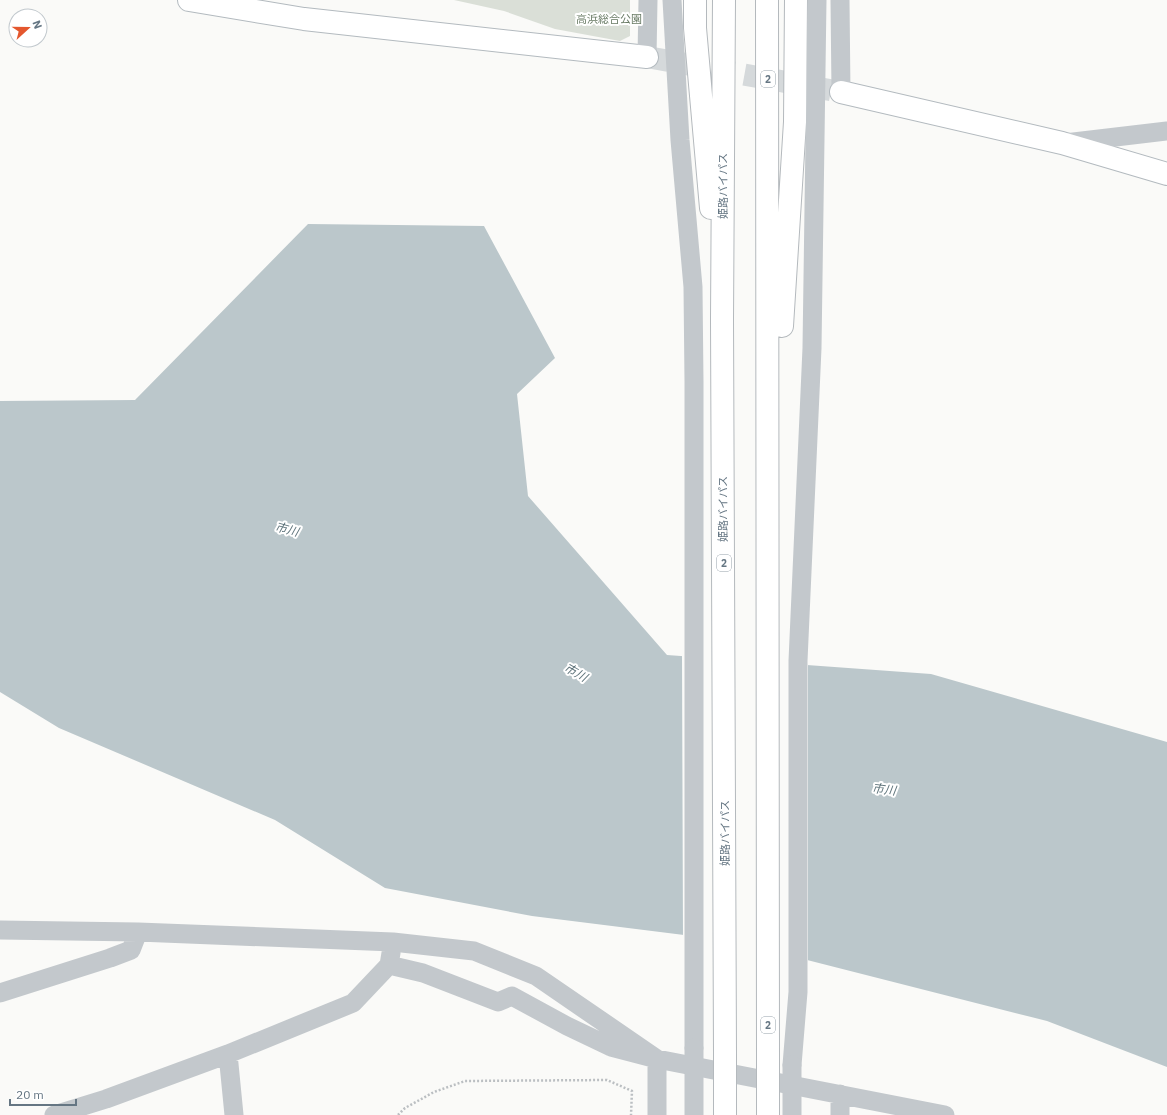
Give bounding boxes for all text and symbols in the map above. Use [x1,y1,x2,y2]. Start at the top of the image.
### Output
north arrow [8,8,48,48]
park label: 高浜総合公園 [576,12,642,26]
text: N [29,18,45,31]
road number: 2 [761,71,775,87]
street label: 姫路バイパス [716,153,730,219]
street label: 姫路バイパス [716,476,730,542]
water label: 市川 [273,519,302,540]
road number: 2 [717,555,731,571]
water label: 市川 [562,660,592,685]
water label: 市川 [871,780,899,798]
street label: 姫路バイパス [718,800,732,866]
road number: 2 [761,1017,775,1033]
scale bar [10,1081,76,1107]
text: 20 m [16,1087,44,1102]

